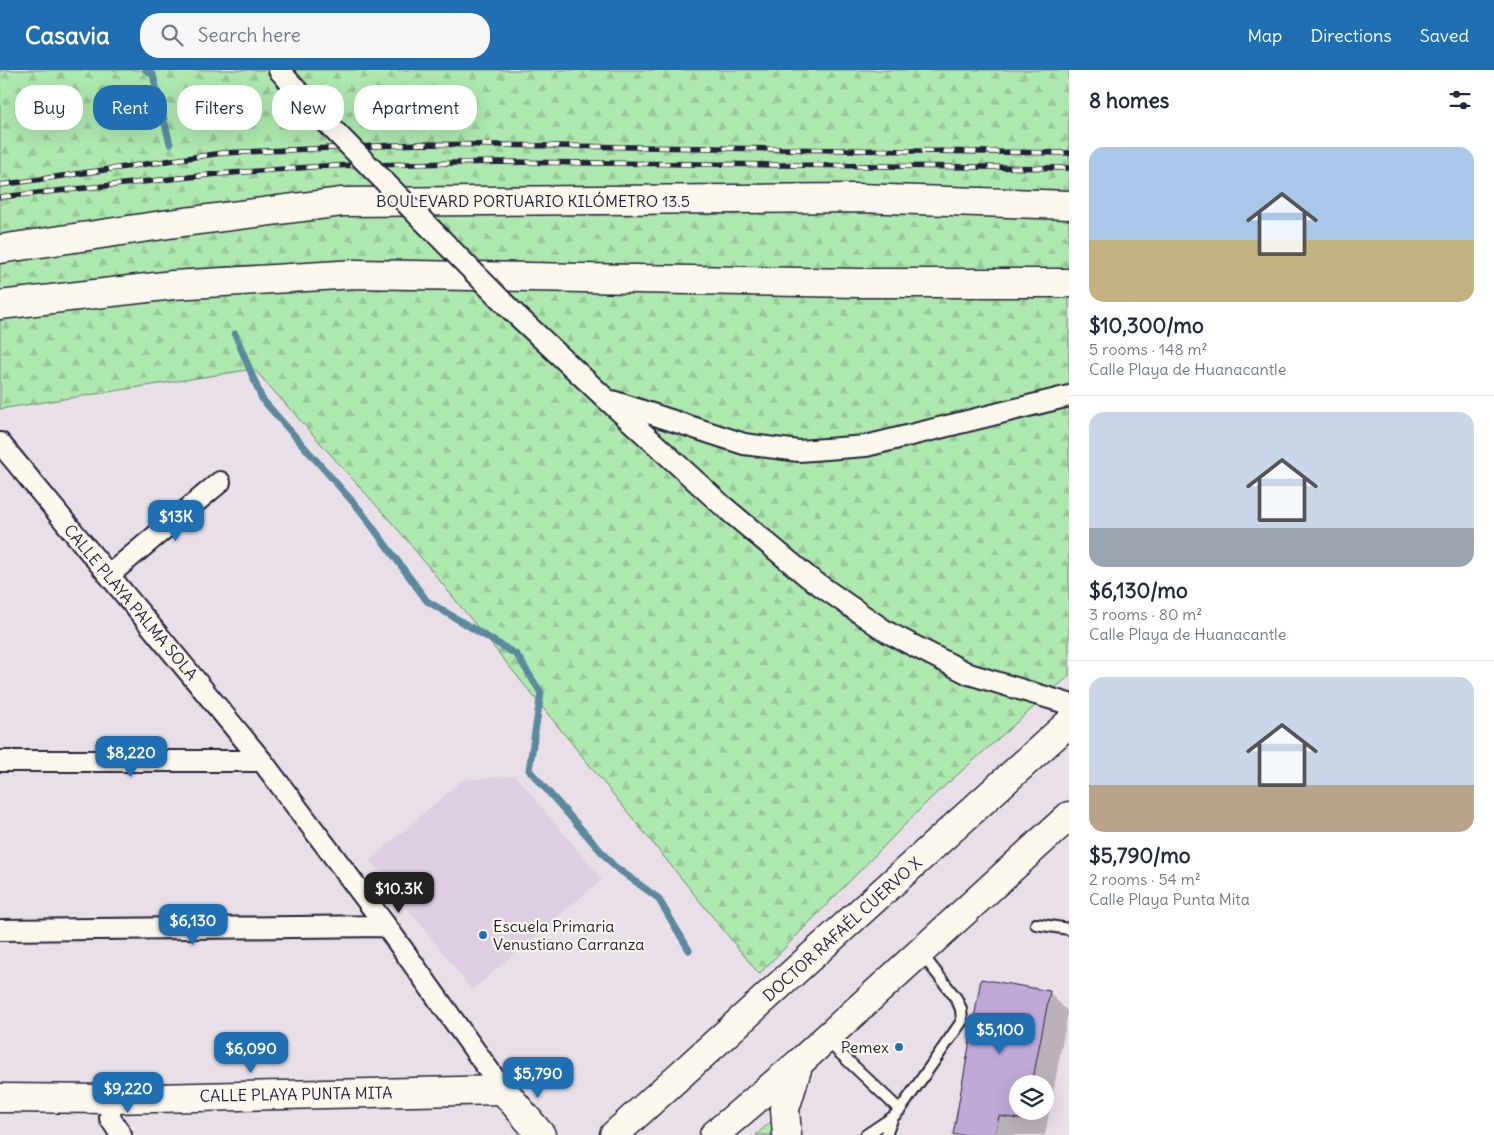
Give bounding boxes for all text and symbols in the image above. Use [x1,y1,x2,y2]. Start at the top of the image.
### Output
search box [140,13,490,58]
text: Casavia [25,20,110,50]
icon: search [158,21,186,49]
text: Search here [198,23,301,47]
text: Map [1247,24,1282,47]
text: Directions [1310,24,1392,47]
text: Saved [1420,24,1469,47]
chip: Buy [15,85,83,130]
chip: Rent [93,85,167,130]
chip: Filters [177,85,262,130]
chip: New [272,85,344,130]
chip: Apartment [354,85,477,130]
icon: filters [1446,86,1474,114]
text: 8 homes [1089,87,1169,114]
icon: home [1237,179,1327,269]
street label: BOULEVARD PORTUARIO KILÓMETRO 13.5 [376,191,690,211]
text: $10,300/mo [1089,312,1204,339]
text: 5 rooms · 148 m² [1089,339,1208,359]
text: Calle Playa de Huanacantle [1089,359,1286,379]
icon: home [1237,445,1327,535]
pin: $13K [146,500,206,542]
text: $13K [159,506,193,526]
street label: CALLE PLAYA PALMA SOLA [60,520,202,684]
text: $6,130/mo [1089,577,1188,604]
text: 3 rooms · 80 m² [1089,604,1202,624]
text: Calle Playa de Huanacantle [1089,624,1286,644]
icon: home [1237,710,1327,800]
pin: $8,220 [90,736,172,778]
text: $8,220 [106,742,156,762]
text: $5,790/mo [1089,842,1191,869]
street label: DOCTOR RAFAÉL CUERVO X [759,852,925,1006]
text: 2 rooms · 54 m² [1089,869,1201,889]
pin: $10.3K [358,872,440,914]
text: $10.3K [375,878,423,898]
text: Calle Playa Punta Mita [1089,889,1250,909]
pin: $6,130 [152,904,234,946]
text: $6,130 [170,910,216,930]
place label: Escuela Primaria Venustiano Carranza [493,916,644,954]
marker: Escuela Primaria Venustiano Carranza [477,929,489,941]
pin: $5,100 [959,1012,1041,1055]
text: $5,100 [976,1019,1024,1039]
pin: $6,090 [210,1032,292,1074]
place label: Pemex [841,1037,889,1057]
text: $6,090 [225,1038,277,1058]
marker: Pemex [893,1041,905,1053]
pin: $5,790 [497,1056,579,1099]
text: $5,790 [514,1063,563,1083]
pin: $9,220 [87,1072,169,1114]
map controls [1009,1075,1054,1120]
button: layers [1009,1075,1054,1120]
text: $9,220 [103,1078,153,1098]
street label: CALLE PLAYA PUNTA MITA [199,1082,393,1106]

